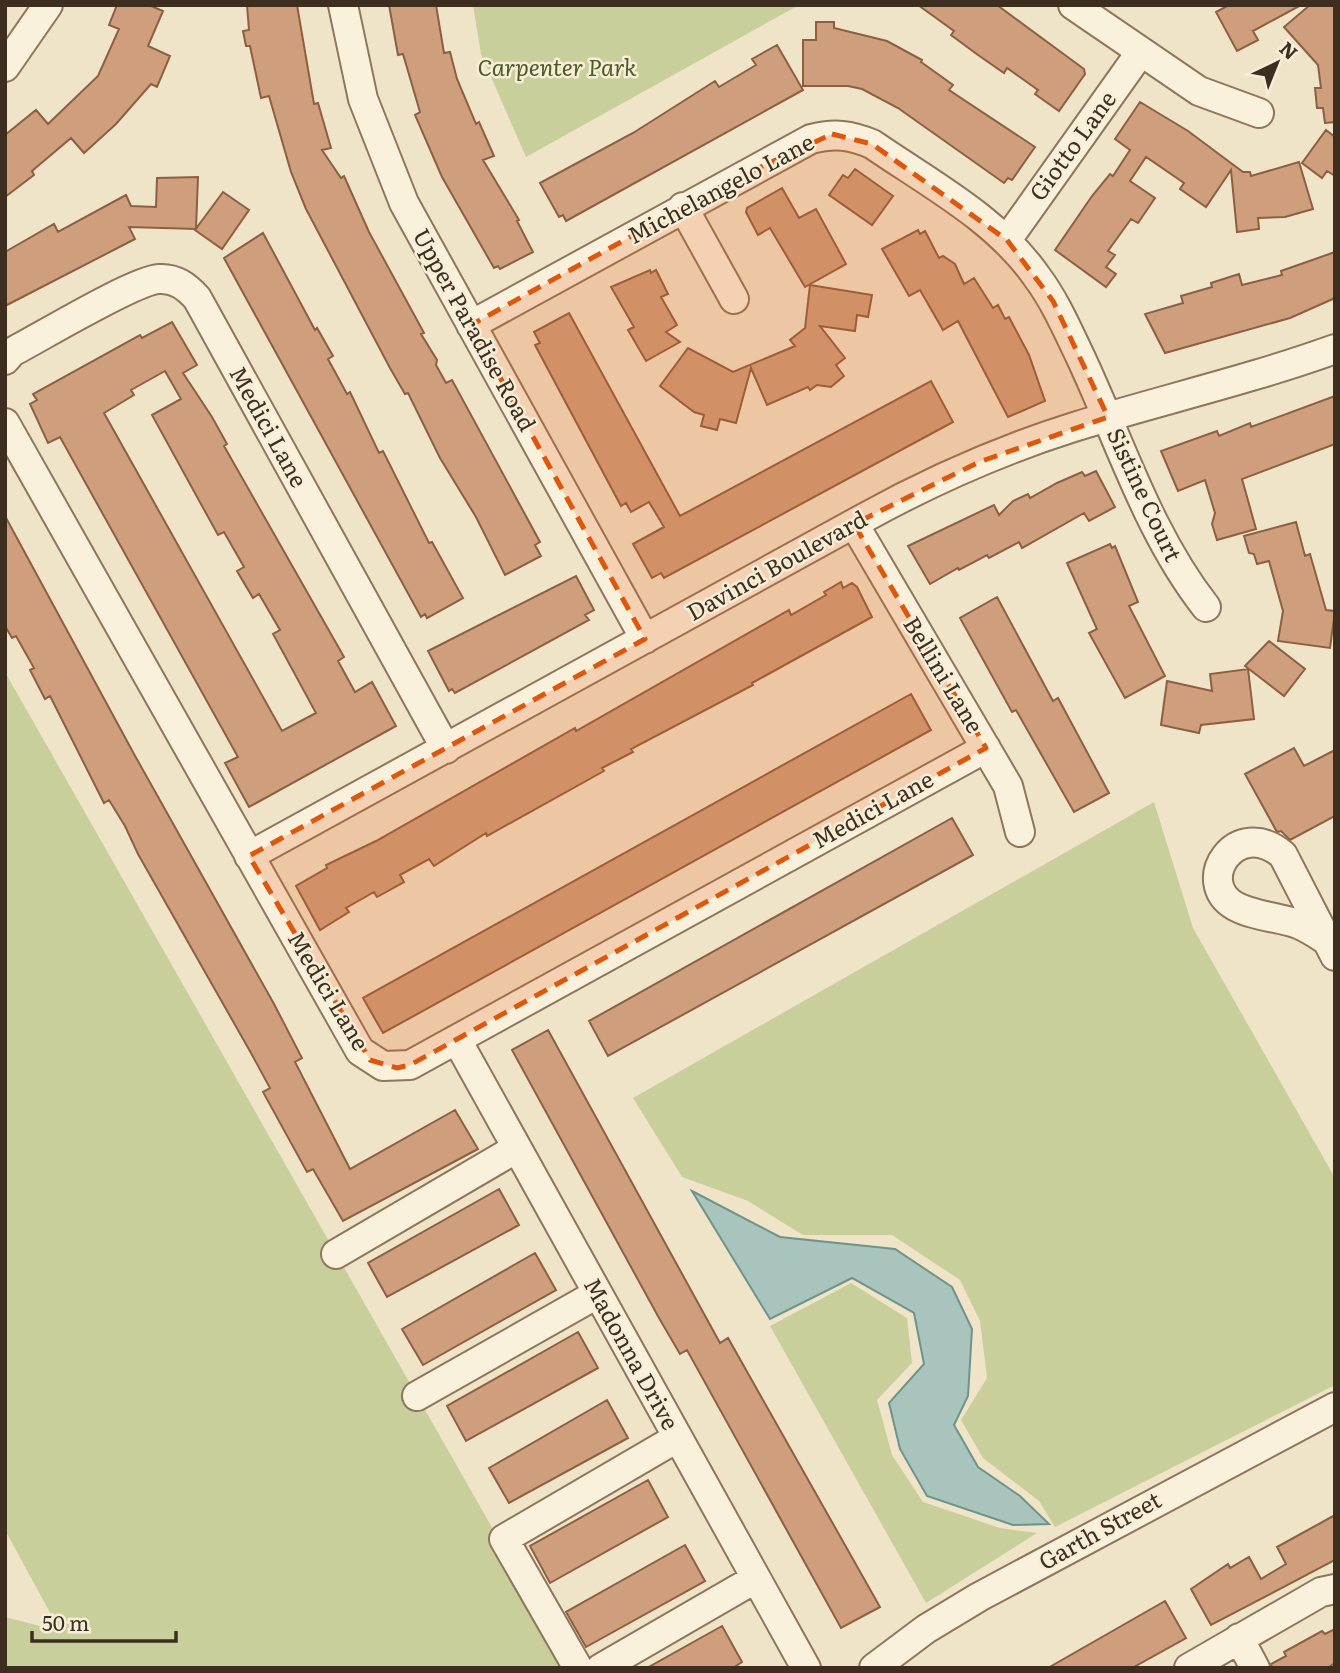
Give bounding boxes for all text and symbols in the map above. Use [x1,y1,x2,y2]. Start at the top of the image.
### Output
north arrow [1242,28,1312,98]
text: N [1274,34,1305,66]
park label: Carpenter Park [477,49,637,83]
street label: Giotto Lane [1020,83,1123,207]
street label: Michelangelo Lane [621,124,819,251]
street label: Upper Paradise Road [406,221,546,437]
street label: Medici Lane [222,359,317,493]
street label: Sistine Court [1100,422,1192,567]
street label: Davinci Boulevard [680,501,872,628]
street label: Bellini Lane [896,609,993,739]
street label: Medici Lane [805,761,939,856]
street label: Medici Lane [281,924,379,1056]
street label: Madonna Drive [577,1271,689,1435]
street label: Garth Street [1032,1481,1167,1577]
scale bar [32,1600,175,1644]
text: 50 m [42,1606,89,1637]

